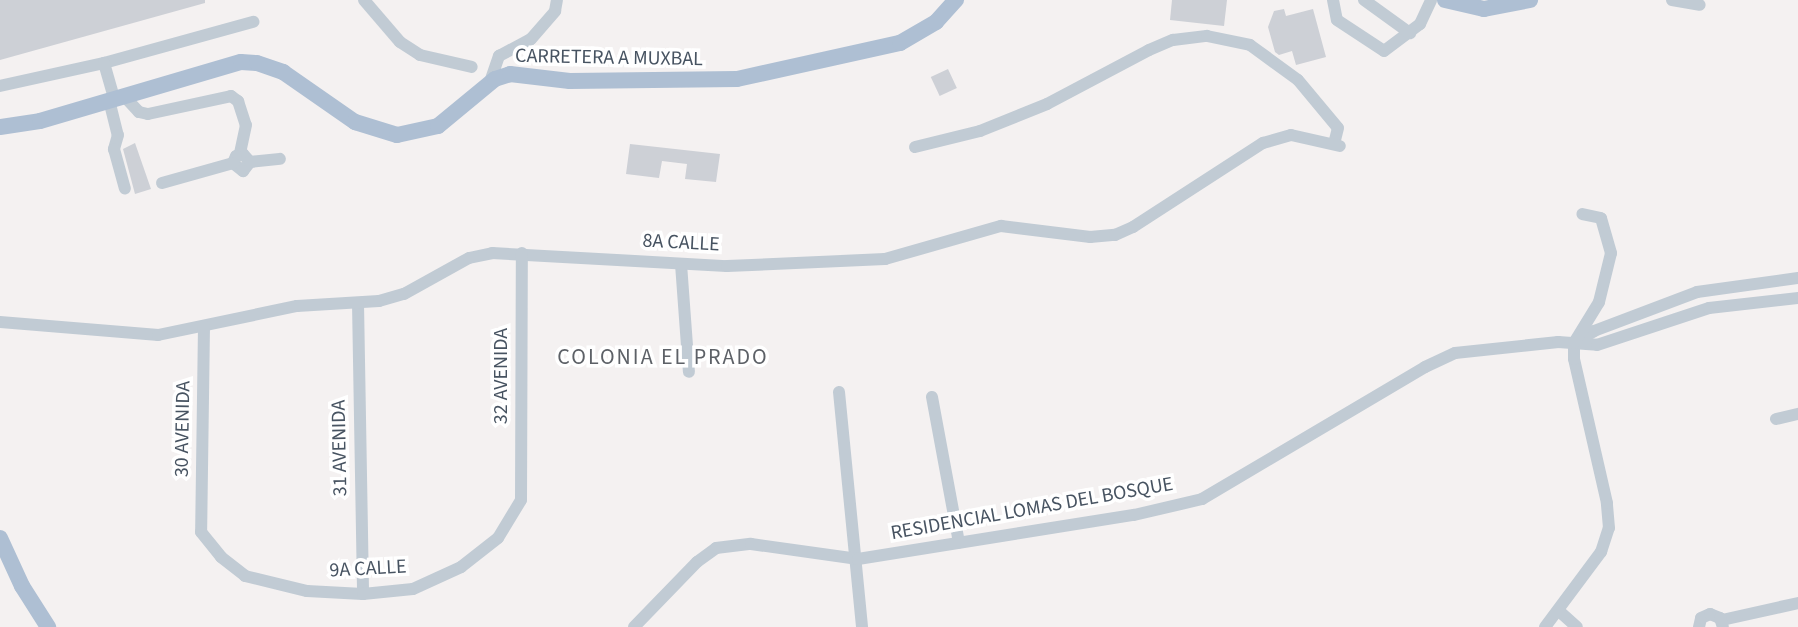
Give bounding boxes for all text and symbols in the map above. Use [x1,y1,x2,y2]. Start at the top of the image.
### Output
street label: CARRETERA A MUXBAL [515,44,703,72]
street label: 8A CALLE [642,229,720,257]
street label: 32 AVENIDA [489,328,513,424]
district label: COLONIA EL PRADO [557,345,769,371]
street label: 30 AVENIDA [170,381,196,477]
street label: 31 AVENIDA [327,400,353,496]
street label: RESIDENCIAL LOMAS DEL BOSQUE [889,472,1175,546]
street label: 9A CALLE [329,555,407,583]

